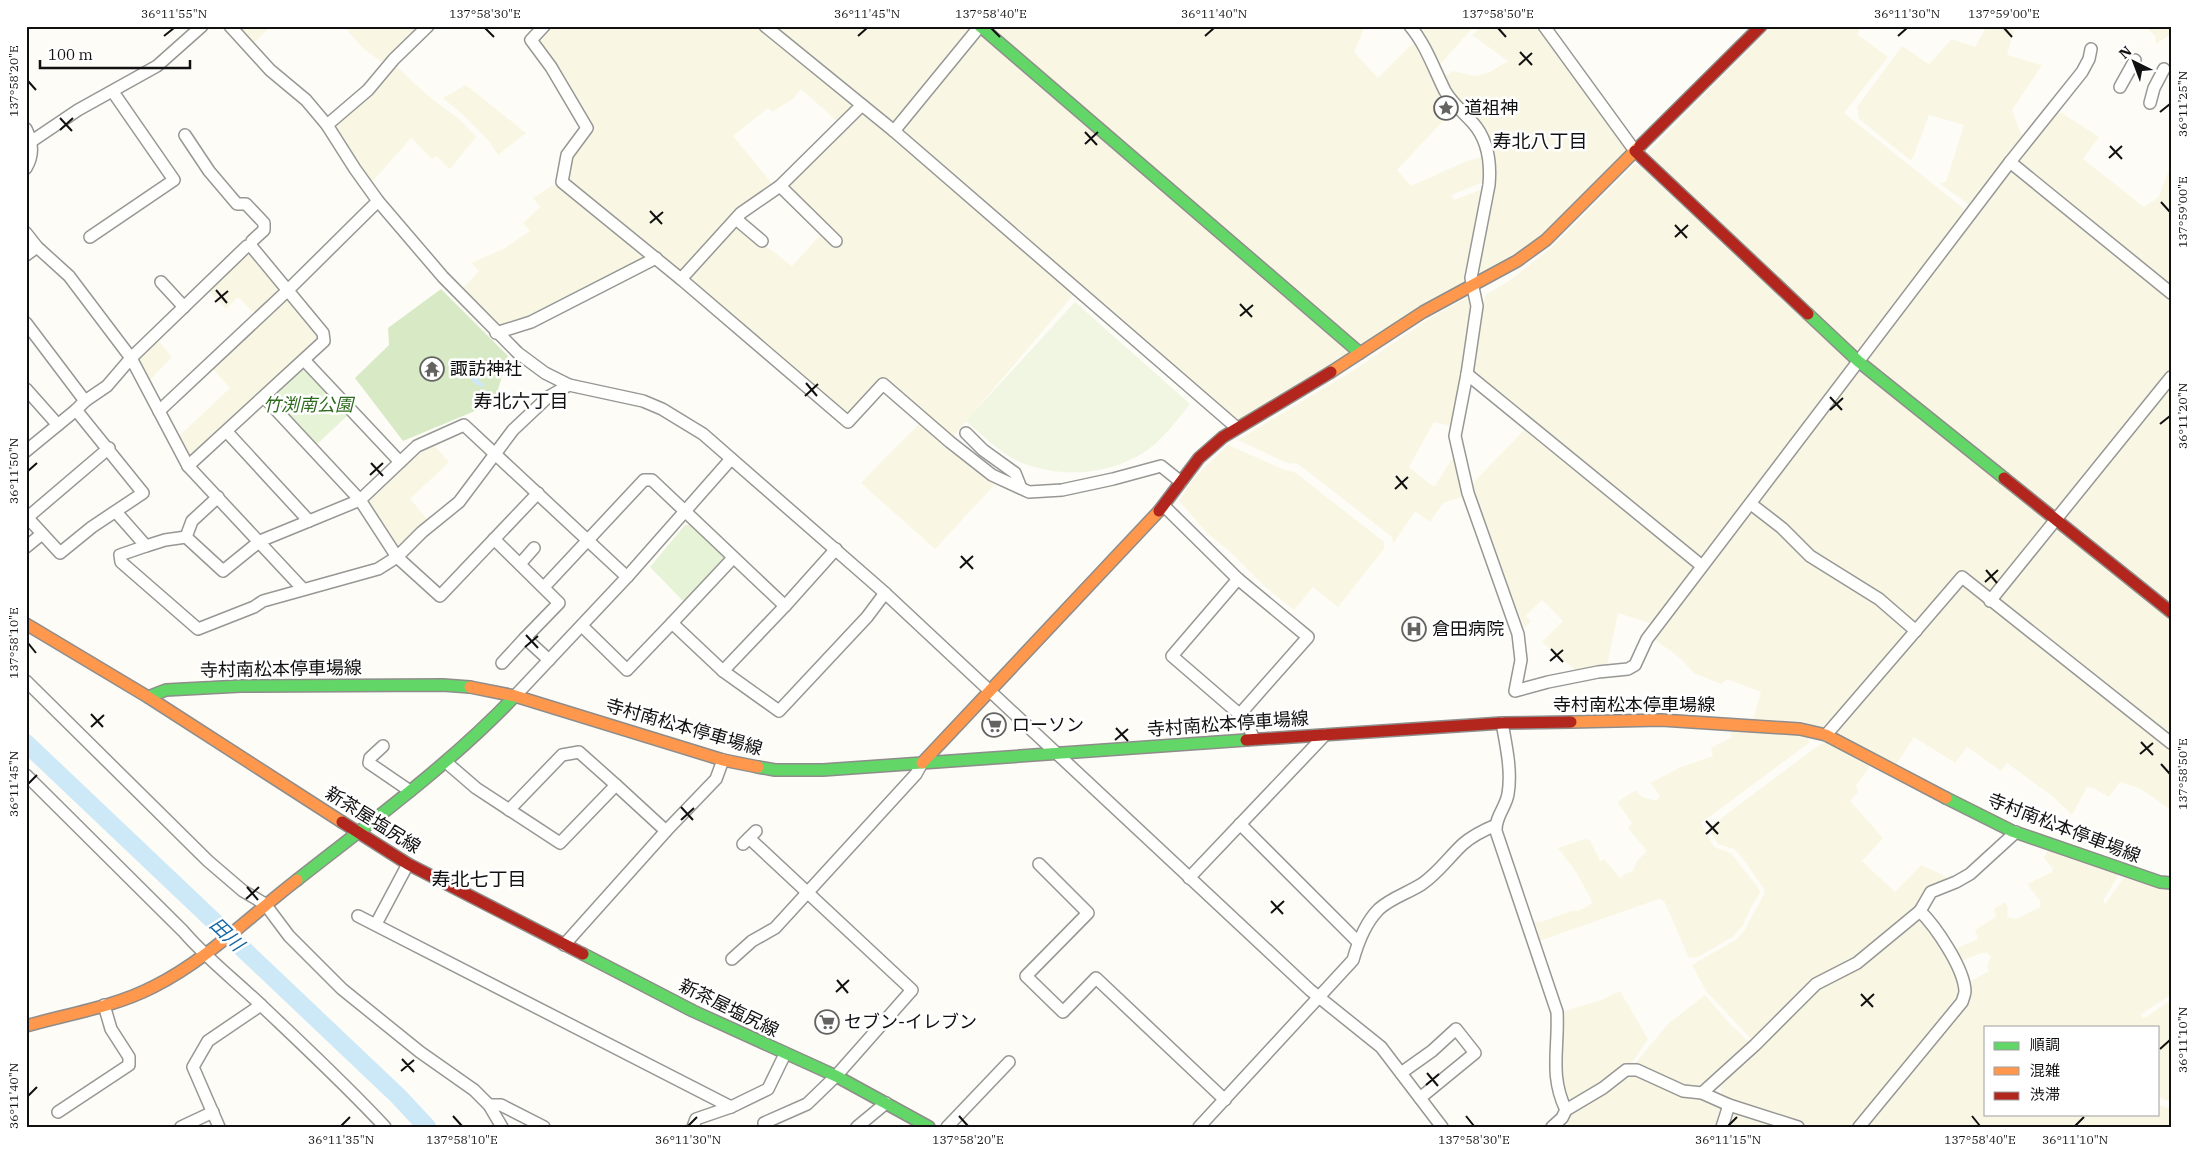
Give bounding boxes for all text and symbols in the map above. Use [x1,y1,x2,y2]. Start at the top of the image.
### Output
text: 36°11'55"N [141,6,207,21]
text: 137°58'30"E [449,6,521,21]
text: 36°11'45"N [834,6,900,21]
text: 137°58'40"E [955,6,1027,21]
text: 36°11'40"N [1181,6,1247,21]
text: 137°58'50"E [1462,6,1534,21]
text: 36°11'30"N [1874,6,1940,21]
text: 137°59'00"E [1968,6,2040,21]
scale bar [40,38,190,70]
north arrow [2110,38,2160,88]
text: N [2115,42,2135,63]
text: 137°58'20"E [6,45,21,117]
text: 100 m [48,45,93,64]
text: 36°11'25"N [2175,71,2190,137]
place icon: 道祖神 [1433,95,1459,121]
place label: 道祖神 [1464,96,1518,119]
district label: 寿北八丁目 [1492,129,1588,153]
text: 137°59'00"E [2175,176,2190,248]
temple icon: 諏訪神社 [419,356,445,382]
place label: 諏訪神社 [450,357,522,380]
text: 36°11'20"N [2175,383,2190,449]
district label: 寿北六丁目 [473,389,569,413]
park label: 竹渕南公園 [263,393,356,416]
text: 36°11'50"N [6,438,21,504]
text: 137°58'10"E [6,607,21,679]
hospital icon: 倉田病院 [1401,616,1427,642]
place label: 倉田病院 [1432,617,1504,640]
street label: 寺村南松本停車場線 [200,656,362,681]
street label: 寺村南松本停車場線 [603,693,765,760]
street label: 寺村南松本停車場線 [1553,693,1715,716]
street label: 寺村南松本停車場線 [1146,706,1310,741]
supermarket icon: ローソン [981,712,1007,738]
place label: ローソン [1012,713,1084,736]
text: 137°58'50"E [2175,738,2190,810]
text: 36°11'45"N [6,751,21,817]
street label: 新茶屋塩尻線 [321,781,425,858]
street label: 寺村南松本停車場線 [1984,788,2144,867]
district label: 寿北七丁目 [431,867,527,891]
water label: 田川 [205,912,250,957]
street label: 新茶屋塩尻線 [676,974,783,1042]
text: 36°11'10"N [2175,1007,2190,1073]
supermarket icon: セブン-イレブン [814,1009,840,1035]
place label: セブン-イレブン [844,1010,977,1033]
legend [1984,1026,2160,1116]
text: 順調 [2030,1035,2060,1054]
text: 混雑 [2030,1061,2060,1080]
text: 36°11'40"N [6,1063,21,1129]
text: 渋滞 [2030,1085,2060,1104]
text: 36°11'35"N [308,1132,374,1147]
text: 137°58'10"E [426,1132,498,1147]
text: 36°11'30"N [655,1132,721,1147]
text: 137°58'20"E [932,1132,1004,1147]
text: 137°58'30"E [1438,1132,1510,1147]
text: 36°11'15"N [1695,1132,1761,1147]
text: 137°58'40"E [1944,1132,2016,1147]
text: 36°11'10"N [2042,1132,2108,1147]

